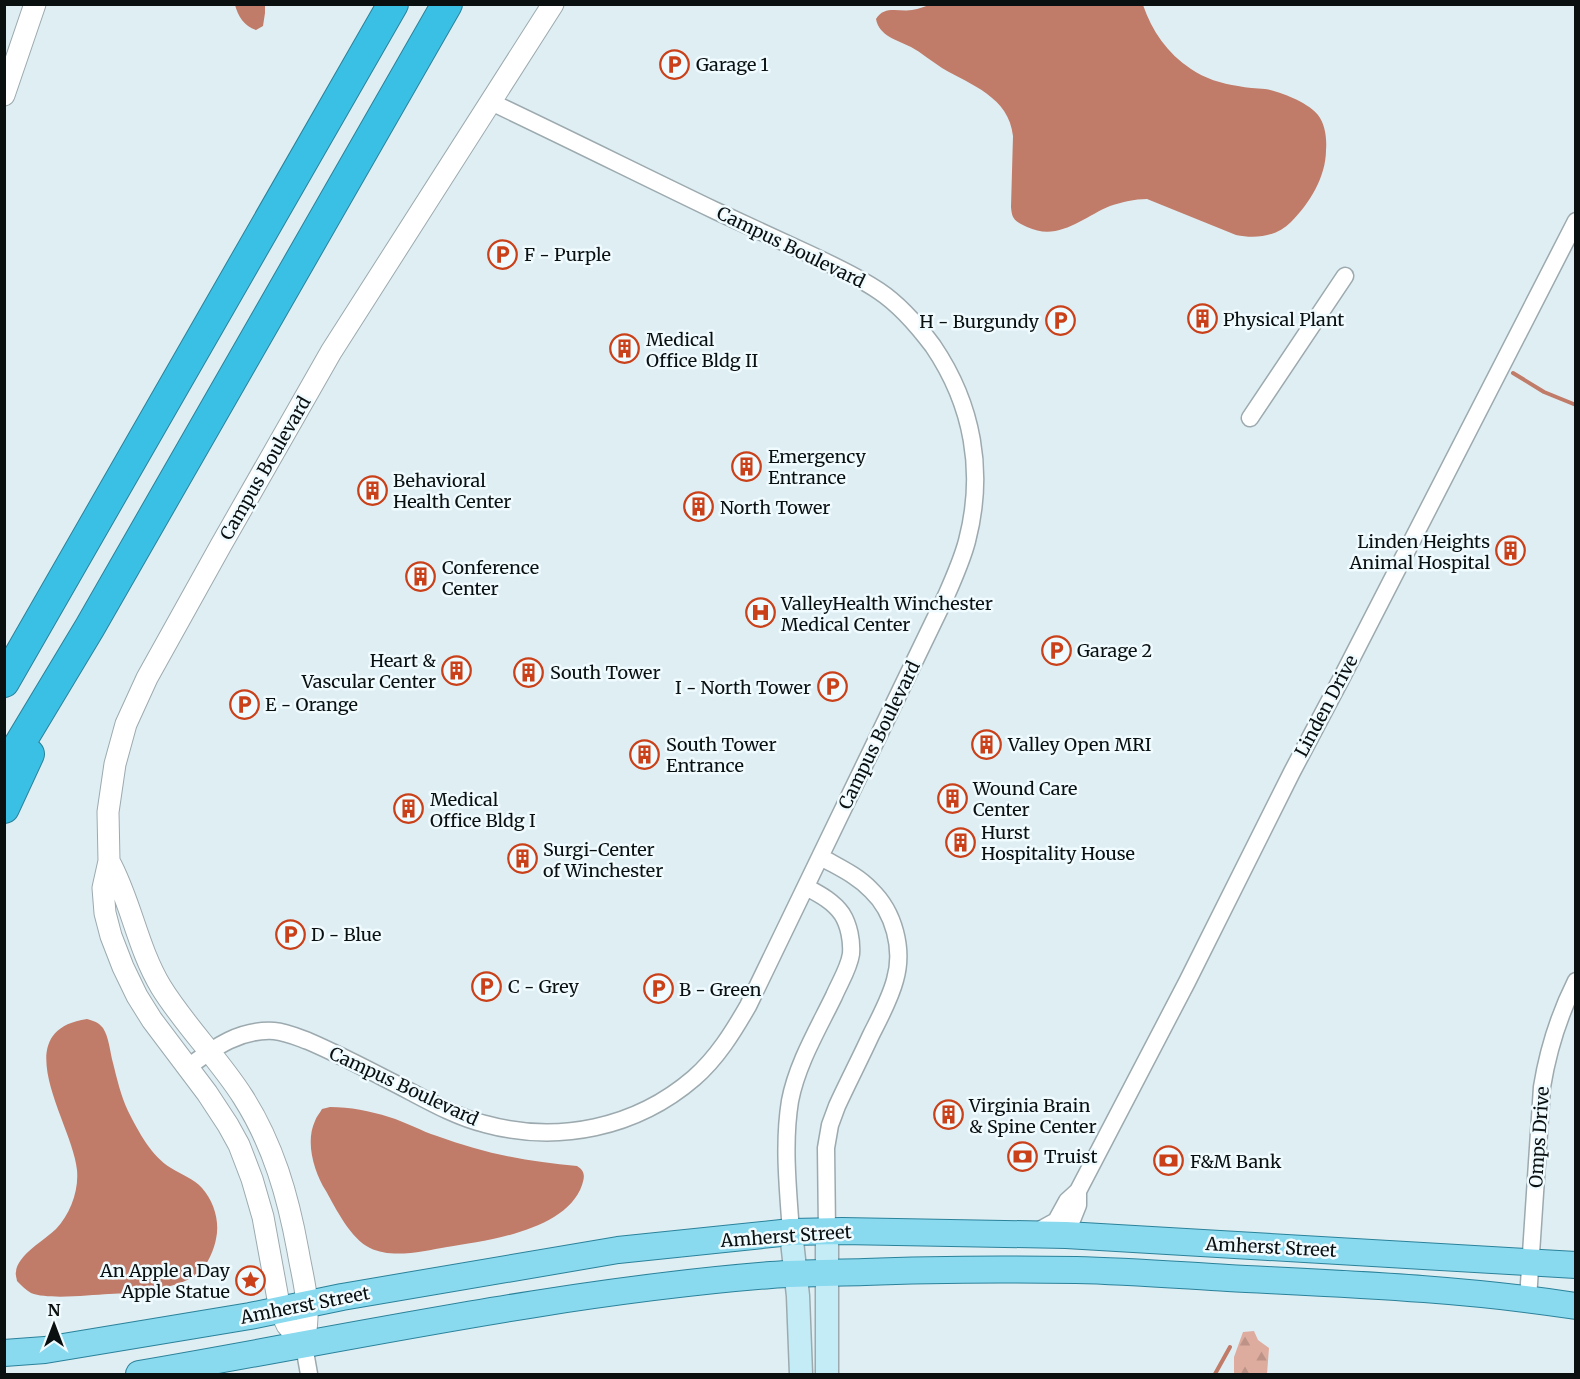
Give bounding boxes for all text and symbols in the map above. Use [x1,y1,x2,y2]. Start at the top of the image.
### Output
parking icon: Garage 1 [659,48,691,80]
place label: Garage 1 [696,53,769,76]
street label: Campus Boulevard [713,201,869,293]
parking icon: F - Purple [487,238,519,270]
place label: F - Purple [524,243,611,266]
building icon: Physical Plant [1186,303,1218,335]
parking icon: H - Burgundy [1044,305,1076,337]
place label: Physical Plant [1223,308,1344,331]
place label: H - Burgundy [919,310,1040,333]
place label: Medical Office Bldg II [646,328,758,372]
building icon: Medical Office Bldg II [609,333,641,365]
street label: Campus Boulevard [215,392,316,544]
place label: Emergency Entrance [768,445,866,489]
building icon: Emergency Entrance [731,450,763,482]
place label: Behavioral Health Center [393,469,511,513]
building icon: Behavioral Health Center [356,474,388,506]
building icon: North Tower [683,491,715,523]
place label: North Tower [720,496,830,519]
place label: Linden Heights Animal Hospital [1349,530,1490,574]
building icon: Linden Heights Animal Hospital [1495,535,1527,567]
place label: Conference Center [442,556,539,600]
building icon: Conference Center [405,561,437,593]
place label: ValleyHealth Winchester Medical Center [780,592,993,636]
hospital icon: ValleyHealth Winchester Medical Center [744,597,776,629]
parking icon: Garage 2 [1040,634,1072,666]
place label: Garage 2 [1077,639,1152,662]
place label: Heart & Vascular Center [301,649,436,693]
street label: Linden Drive [1290,651,1362,761]
building icon: Heart & Vascular Center [441,654,473,686]
building icon: South Tower [513,656,545,688]
street label: Campus Boulevard [833,657,925,813]
place label: South Tower [550,661,661,684]
parking icon: I - North Tower [816,671,848,703]
place label: I - North Tower [675,676,811,699]
parking icon: E - Orange [228,688,260,720]
place label: E - Orange [265,693,358,716]
building icon: Valley Open MRI [971,728,1003,760]
place label: South Tower Entrance [666,733,777,777]
place label: Valley Open MRI [1007,733,1152,756]
building icon: South Tower Entrance [629,738,661,770]
place label: Wound Care Center [972,777,1078,821]
building icon: Wound Care Center [936,782,968,814]
place label: Medical Office Bldg I [430,788,536,832]
building icon: Medical Office Bldg I [393,793,425,825]
place label: Hurst Hospitality House [981,821,1135,865]
building icon: Hurst Hospitality House [944,826,976,858]
place label: Surgi-Center of Winchester [543,838,663,882]
building icon: Surgi-Center of Winchester [506,843,538,875]
parking icon: D - Blue [274,918,306,950]
place label: D - Blue [311,923,381,946]
parking icon: C - Grey [471,970,503,1002]
parking icon: B - Green [642,973,674,1005]
place label: C - Grey [508,975,580,998]
place label: B - Green [679,978,762,1001]
street label: Campus Boulevard [326,1041,482,1131]
street label: Omps Drive [1524,1086,1554,1188]
place label: Virginia Brain & Spine Center [968,1094,1097,1138]
building icon: Virginia Brain & Spine Center [932,1099,964,1131]
bank icon: Truist [1007,1140,1039,1172]
place label: Truist [1044,1145,1097,1168]
bank icon: F&M Bank [1153,1145,1185,1177]
place label: F&M Bank [1190,1150,1282,1173]
street label: Amherst Street [719,1220,852,1252]
street label: Amherst Street [1204,1232,1337,1262]
place label: An Apple a Day Apple Statue [99,1259,231,1303]
place icon: An Apple a Day Apple Statue [235,1264,267,1296]
street label: Amherst Street [237,1281,372,1329]
north arrow [24,1295,84,1355]
text: N [48,1300,61,1320]

